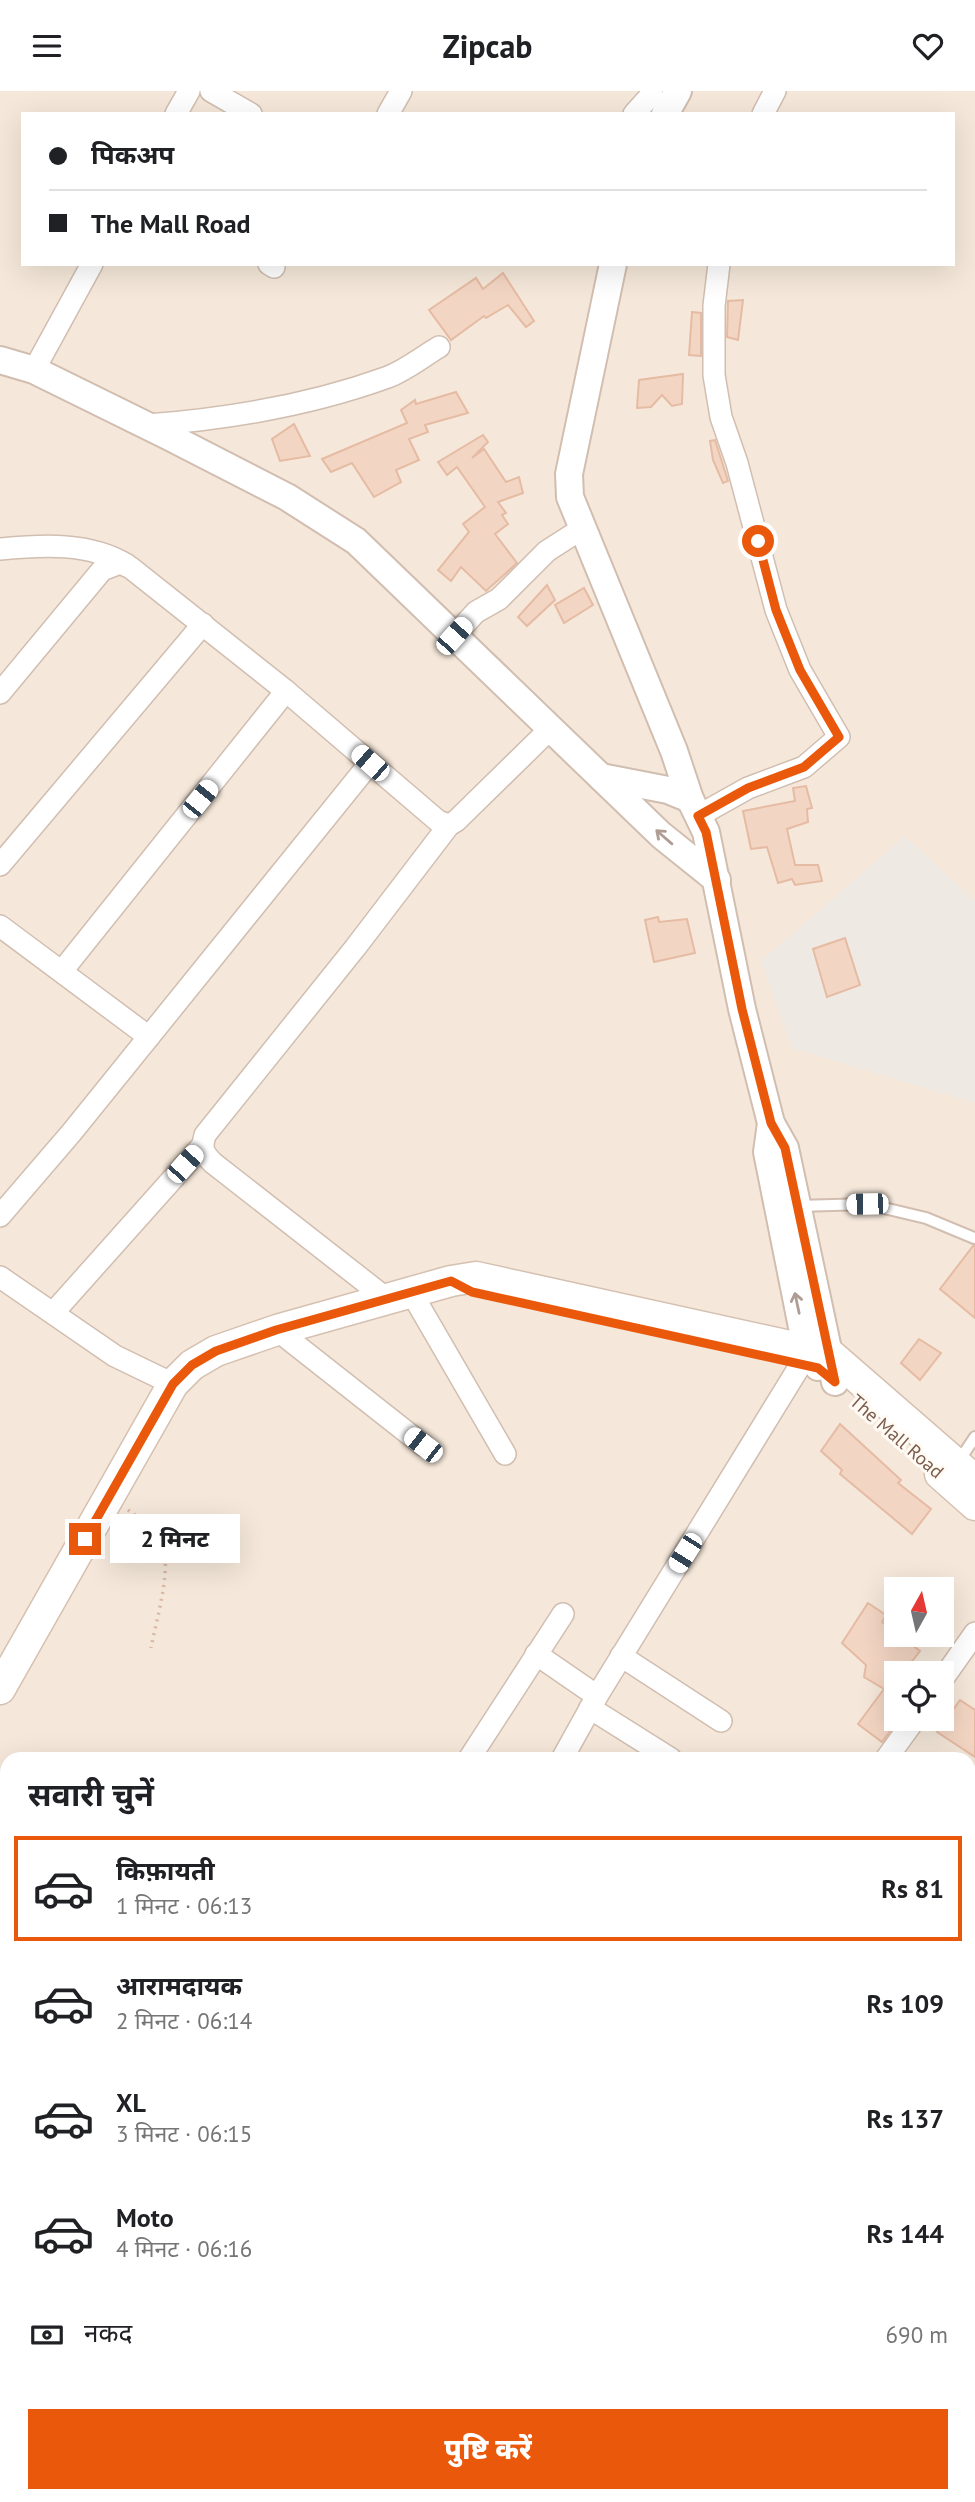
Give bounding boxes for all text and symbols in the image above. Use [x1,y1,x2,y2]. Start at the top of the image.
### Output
text: Zipcab [442,25,533,67]
icon: menu [28,27,66,65]
icon: heart [909,27,947,65]
text: पिकअप [91,138,174,171]
text: The Mall Road [91,207,251,240]
route start [742,525,774,557]
car [433,613,476,659]
car [348,741,393,785]
car [179,776,222,822]
one-way arrow [656,829,674,845]
car [164,1141,207,1187]
car [846,1193,889,1215]
one-way arrow [790,1292,804,1315]
street label: The Mall Road [845,1389,949,1483]
car [400,1424,447,1466]
callout: 2 मिनट [110,1515,239,1563]
route end [69,1523,101,1555]
text: 2 मिनट [141,1524,209,1553]
car [665,1530,706,1576]
north arrow [884,1577,954,1647]
map controls [884,1577,954,1731]
button: locate [884,1661,954,1731]
text: सवारी चुनें [28,1773,154,1815]
text: किफ़ायती [116,1854,215,1887]
icon: car [32,1857,95,1920]
text: Rs 81 [881,1872,944,1905]
text: 1 मिनट · 06:13 [116,1891,252,1920]
text: आरामदायक [116,1969,242,2002]
icon: car [32,1972,95,2035]
text: Rs 109 [867,1987,944,2020]
text: 2 मिनट · 06:14 [116,2006,252,2035]
text: XL [116,2086,146,2119]
icon: car [32,2087,95,2150]
text: Rs 137 [867,2102,944,2135]
text: 3 मिनट · 06:15 [116,2119,252,2148]
text: Moto [116,2201,174,2234]
icon: car [32,2202,95,2265]
text: Rs 144 [867,2217,944,2250]
text: 4 मिनट · 06:16 [116,2234,252,2263]
icon: cash [28,2316,66,2354]
text: नकद [84,2316,132,2349]
text: 690 m [886,2320,948,2349]
button: पुष्टि करें [28,2409,948,2489]

